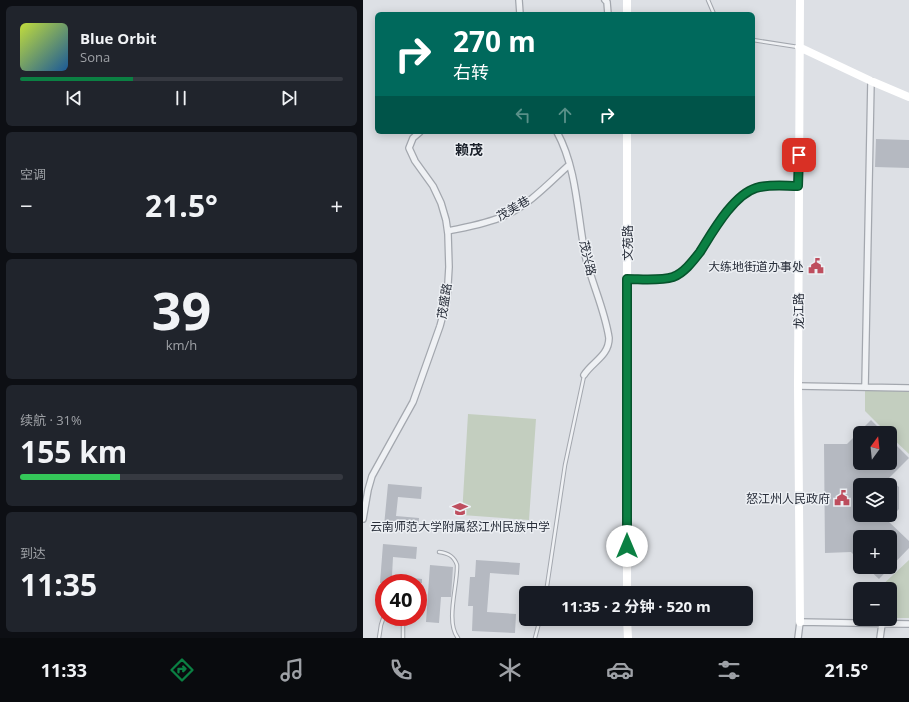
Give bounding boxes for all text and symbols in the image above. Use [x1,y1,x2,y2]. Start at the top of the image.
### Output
text: 270 m [453,22,536,60]
text: Blue Orbit [80,28,157,48]
icon: right [387,28,439,80]
text: Sona [80,48,110,66]
text: 右转 [453,60,489,84]
icon: previous [63,87,85,109]
icon: pause [170,87,192,109]
icon: next [278,87,300,109]
icon: left [512,104,534,126]
icon: ahead [554,104,576,126]
icon: right [596,104,618,126]
pin [782,138,816,172]
district label: 赖茂 [455,140,483,159]
icon: arrive [788,144,810,166]
text: 空调 [20,165,46,183]
text: 21.5° [145,185,218,226]
text: − [20,190,33,220]
text: + [330,190,343,220]
street label: 茂美巷 [493,192,533,224]
street label: 文苑路 [619,225,636,261]
street label: 茂兴路 [576,239,600,277]
public building icon: 大练地街道办事处 [807,257,825,275]
place label: 大练地街道办事处 [708,258,804,275]
text: 39 [152,274,211,345]
street label: 茂盛路 [433,282,455,320]
street label: 龙江路 [790,293,807,329]
text: km/h [166,336,197,354]
text: 续航 · 31% [20,411,82,429]
north arrow [853,426,897,470]
map controls [853,426,897,626]
text: 155 km [20,431,127,472]
button: layers [853,478,897,522]
public building icon: 怒江州人民政府 [833,489,851,507]
place label: 怒江州人民政府 [746,490,830,507]
school or university icon: 云南师范大学附属怒江州民族中学 [451,500,469,518]
place label: 云南师范大学附属怒江州民族中学 [370,518,550,535]
position arrow [606,525,648,567]
button: + [853,530,897,574]
text: 到达 [20,544,46,562]
text: 11:35 [20,564,97,605]
speed limit sign: 40 [375,574,427,626]
button: − [853,582,897,626]
text: 11:35 · 2 分钟 · 520 m [561,596,711,616]
icon: directions [168,656,196,684]
icon: music [278,656,306,684]
icon: phone [387,656,415,684]
icon: climate [496,656,524,684]
icon: car [606,656,634,684]
icon: filters [715,656,743,684]
text: 11:33 [41,658,87,682]
text: 21.5° [825,658,868,682]

